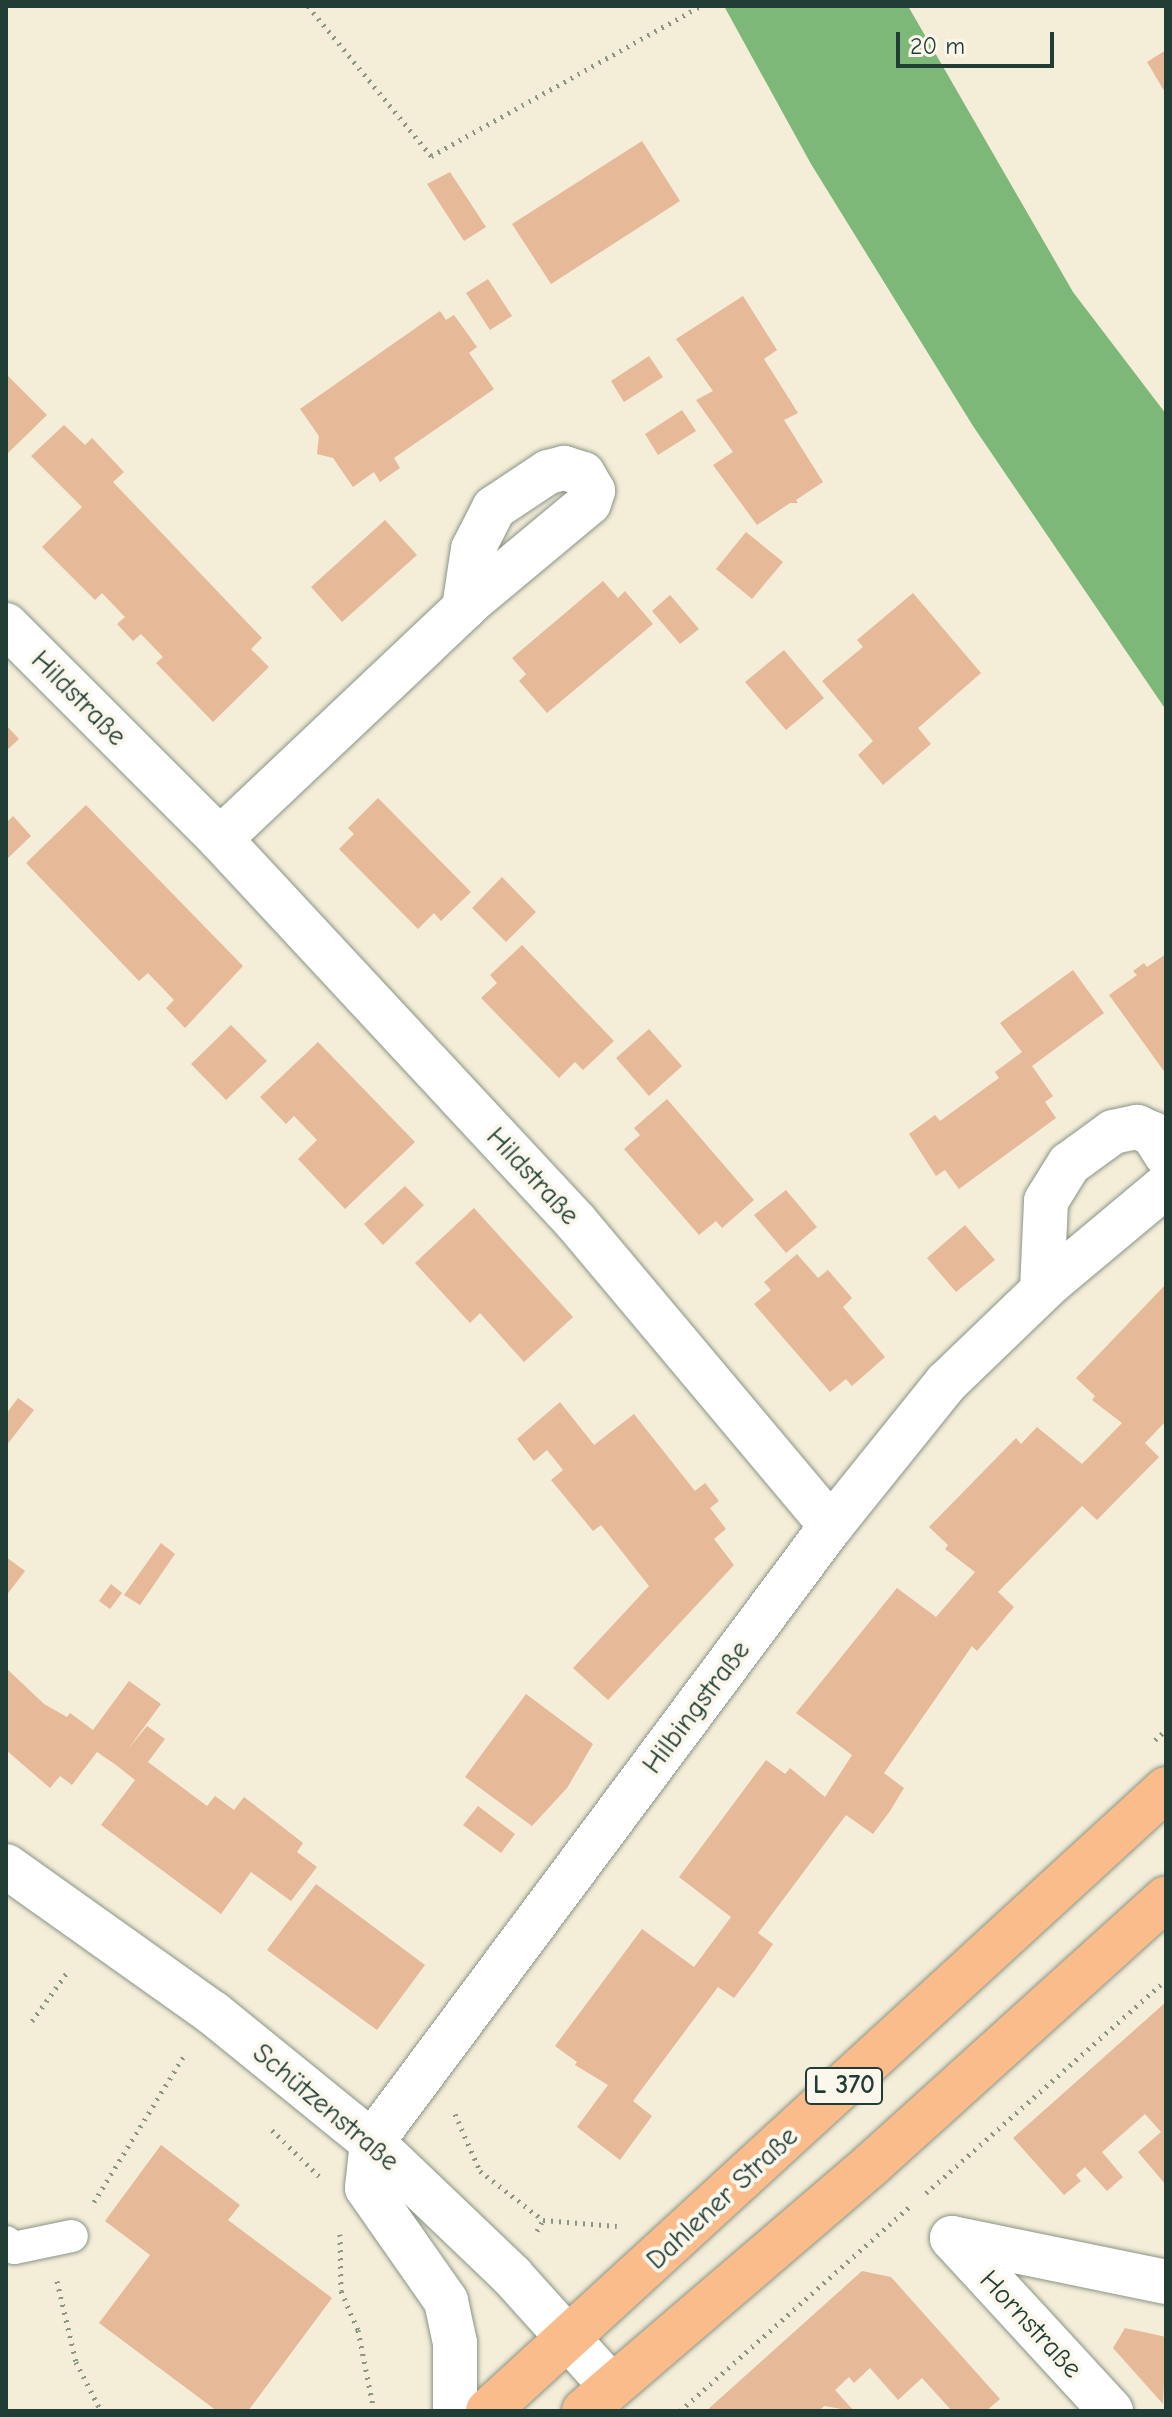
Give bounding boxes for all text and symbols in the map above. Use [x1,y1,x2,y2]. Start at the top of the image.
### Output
scale bar [900,16,1058,66]
text: 20 m [910,32,965,60]
street label: Hildstraße [24,643,134,753]
street label: Hildstraße [479,1120,587,1232]
street label: Hilbingstraße [635,1634,757,1780]
street label: Schützenstraße [246,2036,406,2178]
road number: L 370 [804,2064,884,2108]
street label: Dahlener Straße [639,2119,805,2277]
street label: Hornstraße [973,2263,1089,2385]

